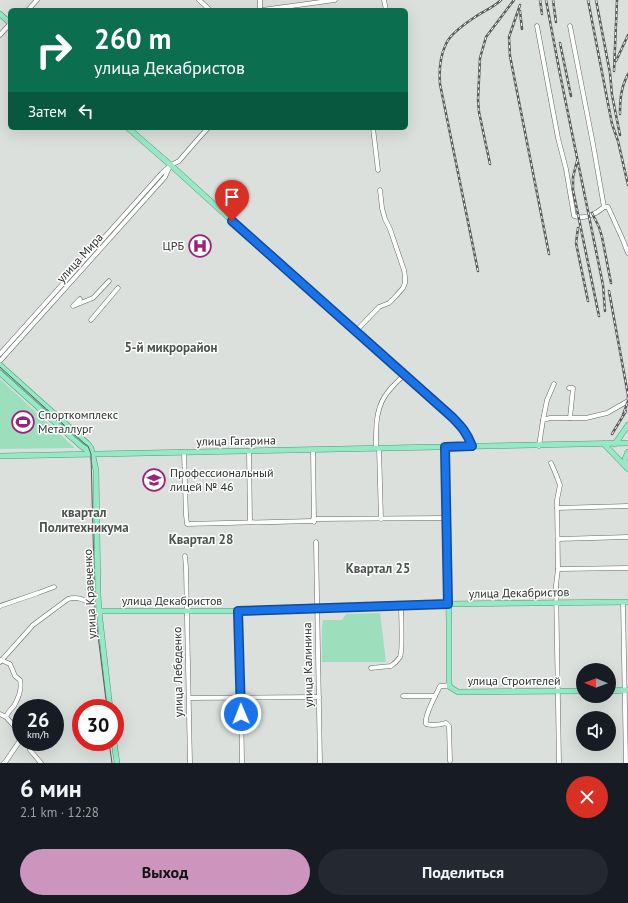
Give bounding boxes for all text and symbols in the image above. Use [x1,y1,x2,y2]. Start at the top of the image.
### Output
text: 260 m [94,20,171,57]
icon: right [28,24,80,76]
text: улица Декабристов [94,56,245,79]
icon: left [75,100,97,122]
text: Затем [28,102,67,121]
pin [215,180,249,221]
icon: arrive [221,186,243,208]
street label: улица Мира [53,229,106,286]
hospital icon: ЦРБ [187,233,213,259]
place label: ЦРБ [162,238,184,253]
district label: 5-й микрорайон [124,339,218,356]
place label: Спорткомплекс Металлург [38,407,119,436]
sports icon: Спорткомплекс Металлург [10,409,36,435]
street label: улица Гагарина [196,432,276,449]
place label: Профессиональный лицей № 46 [169,465,273,494]
school or university icon: Профессиональный лицей № 46 [141,467,167,493]
district label: квартал Политехникума [39,504,129,536]
district label: Квартал 28 [169,531,233,548]
street label: улица Кравченко [80,549,99,639]
district label: Квартал 25 [346,560,410,577]
street label: улица Декабристов [469,584,569,601]
street label: улица Декабристов [122,593,222,608]
street label: улица Калинина [299,622,316,708]
street label: улица Лебеденко [169,627,186,717]
north arrow [576,663,616,703]
map controls [576,663,616,751]
street label: улица Строителей [467,673,561,688]
position arrow [220,693,262,735]
speed limit sign: 30 [72,699,124,751]
text: 26 [27,707,49,733]
button: sound [576,711,616,751]
text: km/h [27,728,49,741]
text: 6 мин [20,773,82,804]
button: close [566,776,608,818]
text: 2.1 km · 12:28 [20,804,99,821]
button: Выход [20,849,310,895]
button: Поделиться [318,849,608,895]

